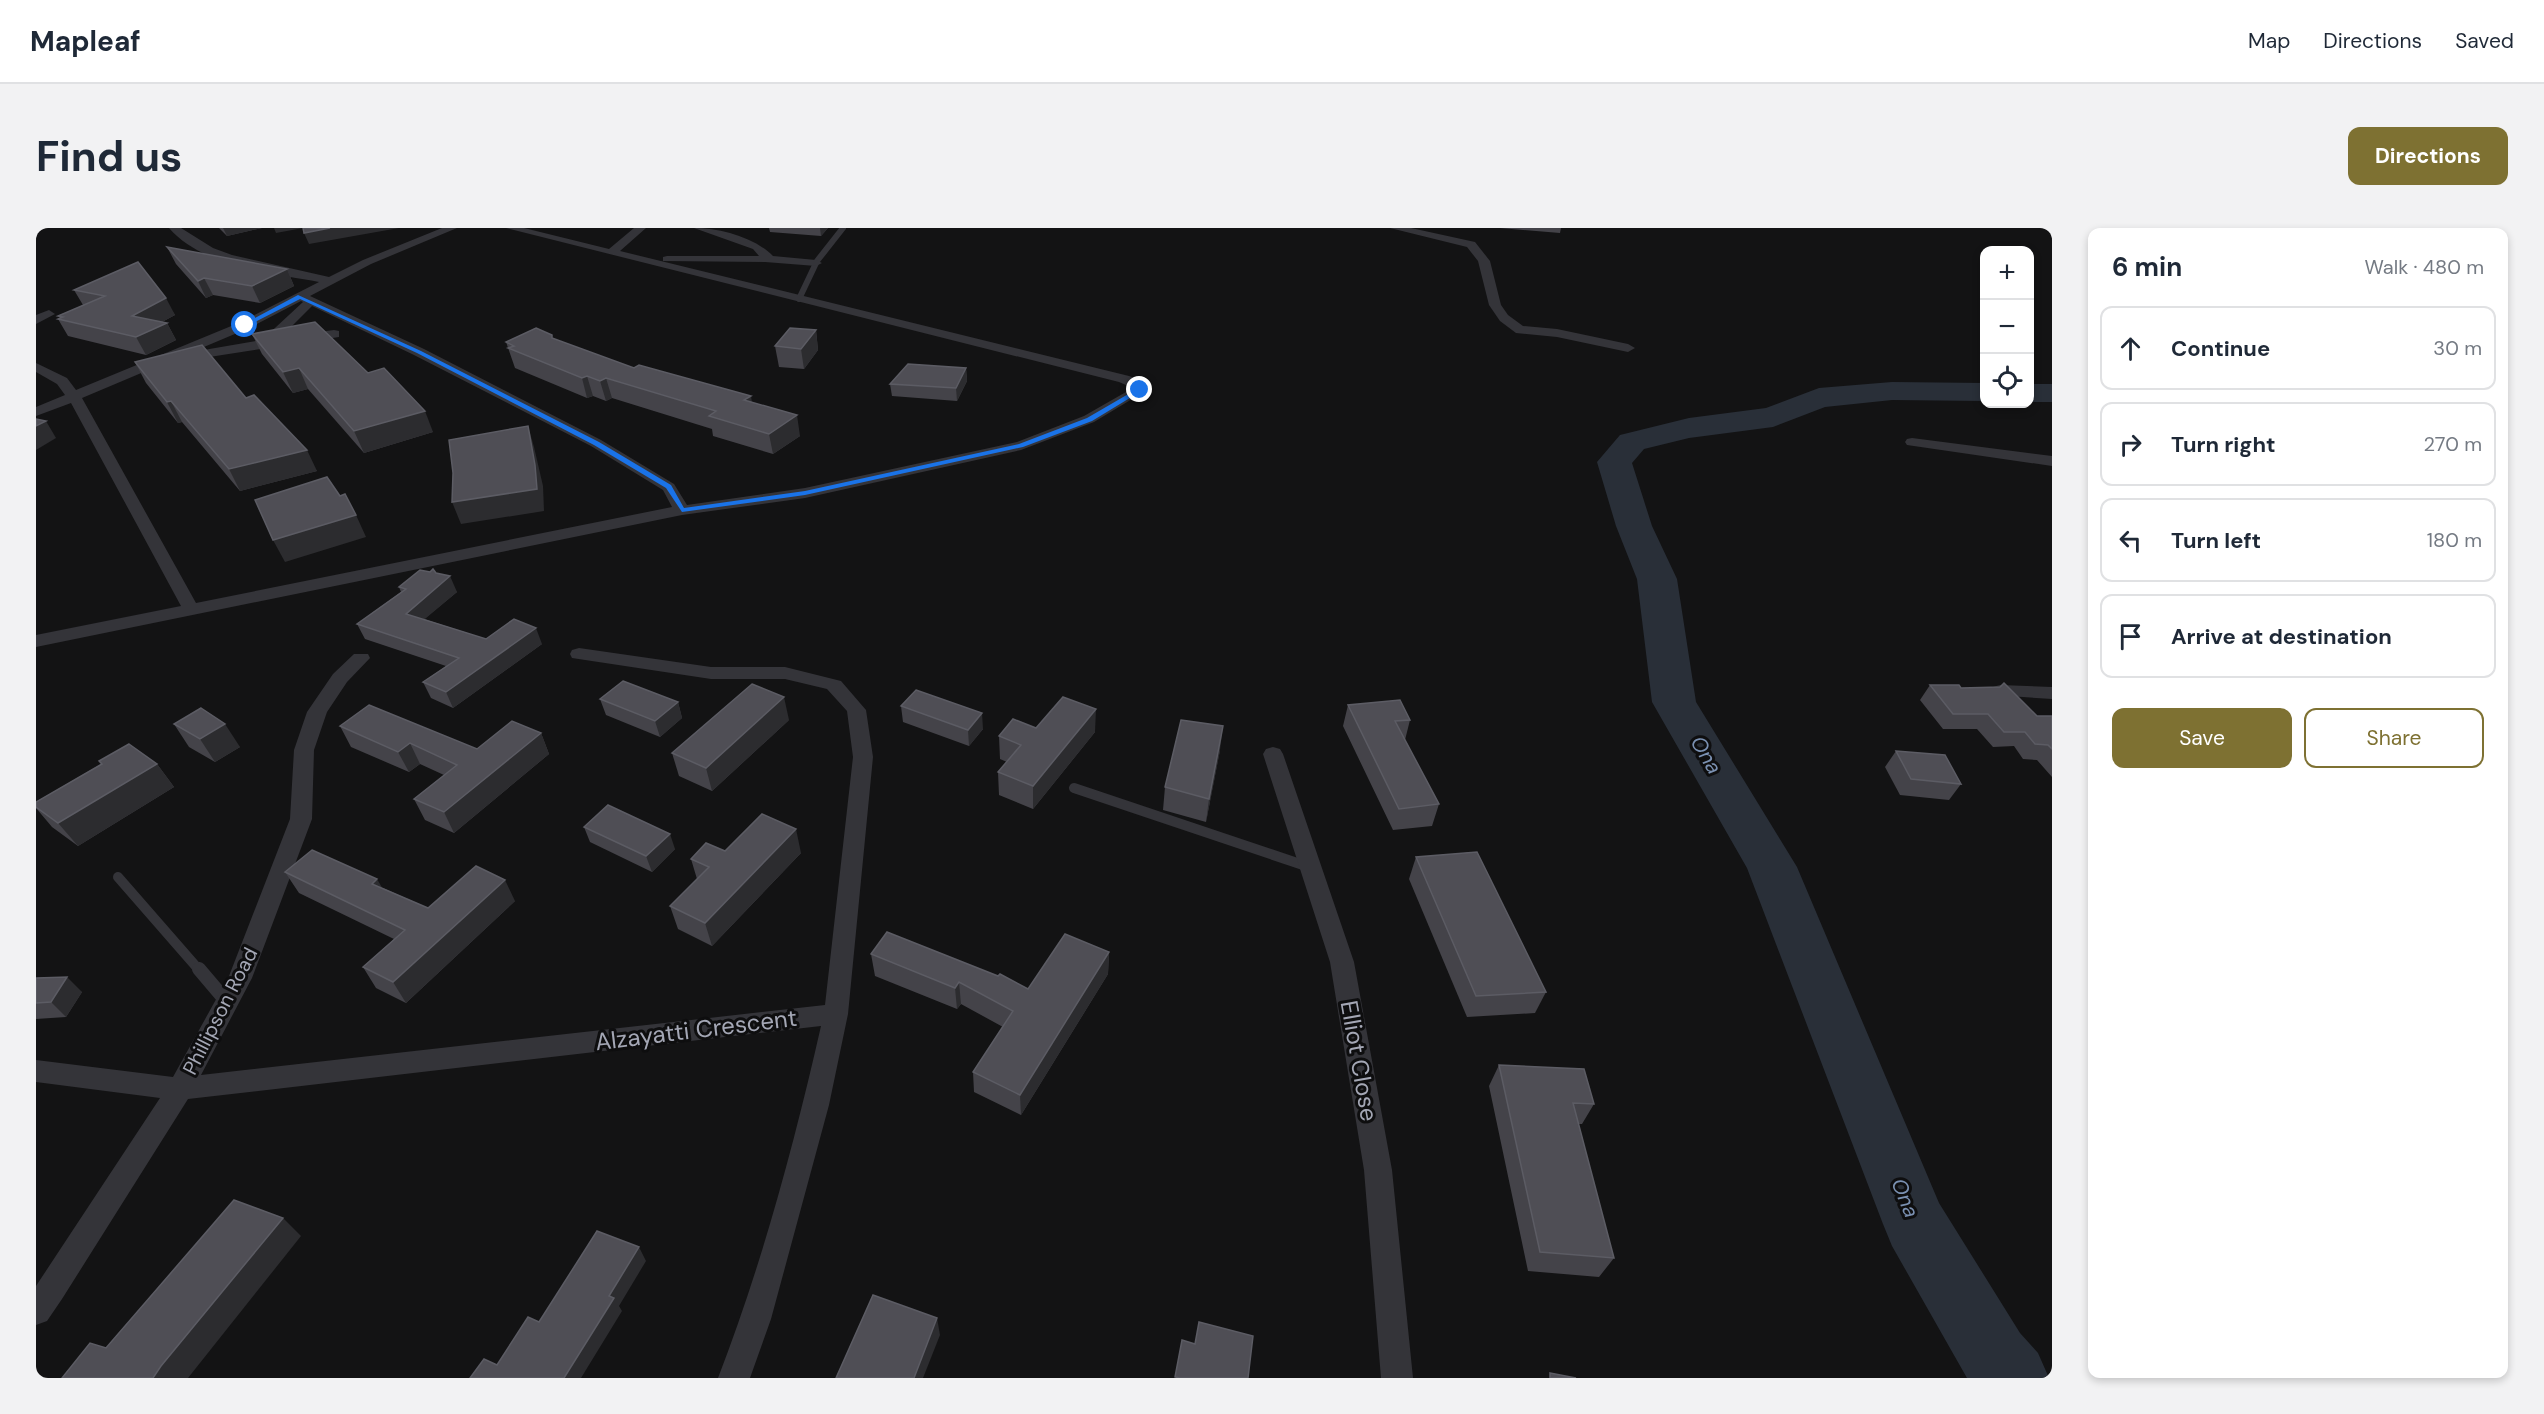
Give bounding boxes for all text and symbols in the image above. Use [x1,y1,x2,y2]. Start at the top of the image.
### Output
text: Mapleaf [30,23,141,60]
text: Map [2248,27,2290,55]
text: Directions [2323,27,2422,55]
text: Saved [2455,27,2514,55]
button: Directions [2348,127,2508,185]
text: Find us [36,129,182,184]
map controls [1980,246,2034,408]
button: + [1980,246,2034,300]
text: 6 min [2112,250,2182,284]
text: Walk · 480 m [2364,254,2484,280]
button: − [1980,300,2034,354]
route start [231,311,257,337]
icon: ahead [2114,332,2147,365]
text: Continue [2171,334,2270,363]
text: 30 m [2433,335,2482,361]
button: locate [1980,354,2034,408]
route end [1126,376,1152,402]
icon: right [2114,428,2147,461]
text: Turn right [2171,430,2276,459]
text: 270 m [2424,431,2482,457]
icon: left [2114,524,2147,557]
text: Turn left [2171,526,2261,555]
text: 180 m [2427,527,2482,553]
icon: arrive [2114,620,2147,653]
text: Arrive at destination [2171,622,2392,651]
button: Save [2112,708,2292,768]
button: Share [2304,708,2484,768]
water label: Ona [1684,731,1728,779]
street label: Phillipson Road [177,943,263,1079]
street label: Elliot Close [1334,998,1385,1124]
street label: Alzayatti Crescent [593,1002,799,1057]
water label: Ona [1885,1174,1925,1222]

